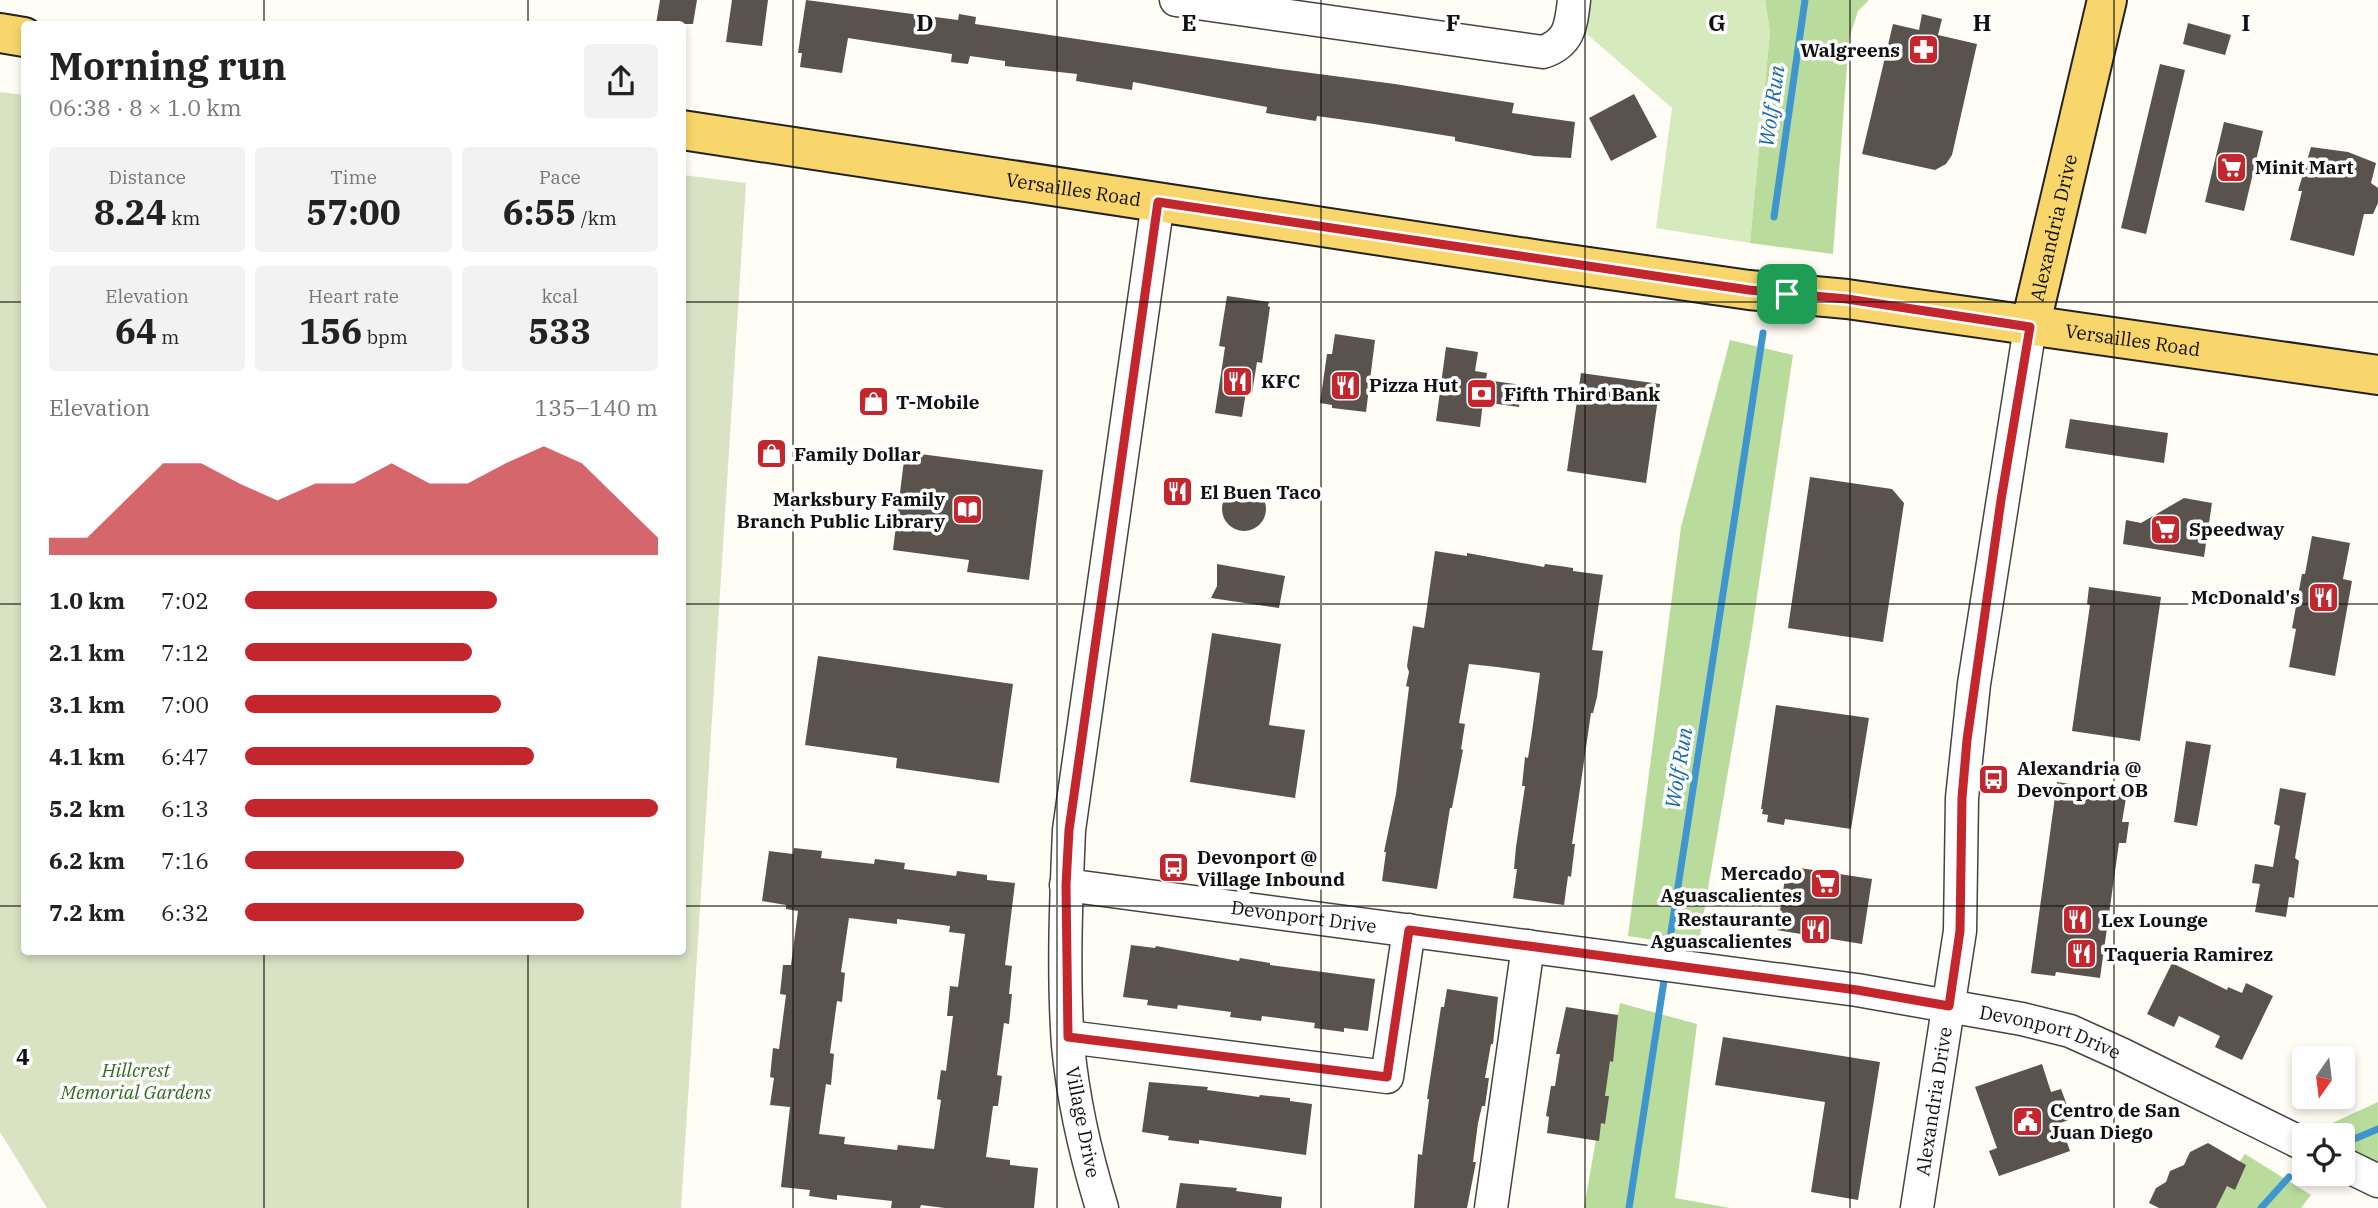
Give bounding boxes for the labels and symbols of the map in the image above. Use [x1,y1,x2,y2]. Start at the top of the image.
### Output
text: D [916,7,934,37]
text: E [1181,7,1197,37]
text: F [1446,7,1460,37]
text: G [1708,7,1726,37]
text: H [1973,7,1991,37]
text: I [2242,7,2250,37]
pharmacy icon: Walgreens [1906,33,1940,67]
place label: Walgreens [1800,38,1900,62]
water label: Wolf Run [1751,63,1791,148]
supermarket icon: Minit Mart [2215,150,2249,184]
street label: Alexandria Drive [2024,152,2082,304]
place label: Minit Mart [2255,155,2353,179]
street label: Versailles Road [1004,167,1143,211]
pin [1757,264,1817,324]
street label: Versailles Road [2063,318,2202,361]
restaurant icon: KFC [1221,364,1255,398]
restaurant icon: Pizza Hut [1329,368,1363,402]
place label: KFC [1261,369,1300,393]
place label: Pizza Hut [1369,373,1458,397]
bank icon: Fifth Third Bank [1464,377,1498,411]
place label: Fifth Third Bank [1504,382,1660,406]
shop icon: T-Mobile [856,385,890,419]
place label: T-Mobile [896,390,980,414]
shop icon: Family Dollar [754,437,788,471]
place label: Family Dollar [794,442,921,466]
restaurant icon: El Buen Taco [1160,475,1194,509]
place label: El Buen Taco [1200,480,1321,504]
place label: Marksbury Family Branch Public Library [737,487,945,533]
library icon: Marksbury Family Branch Public Library [951,493,985,527]
supermarket icon: Speedway [2149,512,2183,546]
place label: Speedway [2189,517,2284,541]
restaurant icon: McDonald's [2306,580,2340,614]
place label: McDonald's [2191,585,2300,609]
water label: Wolf Run [1658,725,1698,810]
place label: Alexandria @ Devonport OB [2017,756,2148,802]
bus stop icon: Alexandria @ Devonport OB [1977,762,2011,796]
place label: Devonport @ Village Inbound [1197,845,1345,891]
bus stop icon: Devonport @ Village Inbound [1157,851,1191,885]
place label: Mercado Aguascalientes [1661,861,1802,907]
supermarket icon: Mercado Aguascalientes [1808,867,1842,901]
street label: Devonport Drive [1230,895,1378,938]
restaurant icon: Lex Lounge [2061,903,2095,937]
place label: Restaurante Aguascalientes [1651,907,1792,953]
place label: Lex Lounge [2101,908,2208,932]
restaurant icon: Restaurante Aguascalientes [1798,913,1832,947]
restaurant icon: Taqueria Ramirez [2064,937,2098,971]
place label: Taqueria Ramirez [2104,942,2273,966]
street label: Devonport Drive [1978,1000,2125,1064]
street label: Alexandria Drive [1910,1025,1957,1178]
text: 4 [16,1041,30,1071]
north arrow [2292,1046,2356,1110]
park label: Hillcrest Memorial Gardens [60,1058,211,1104]
street label: Village Drive [1060,1064,1106,1180]
place label: Centro de San Juan Diego [2050,1098,2181,1144]
public building icon: Centro de San Juan Diego [2010,1104,2044,1138]

